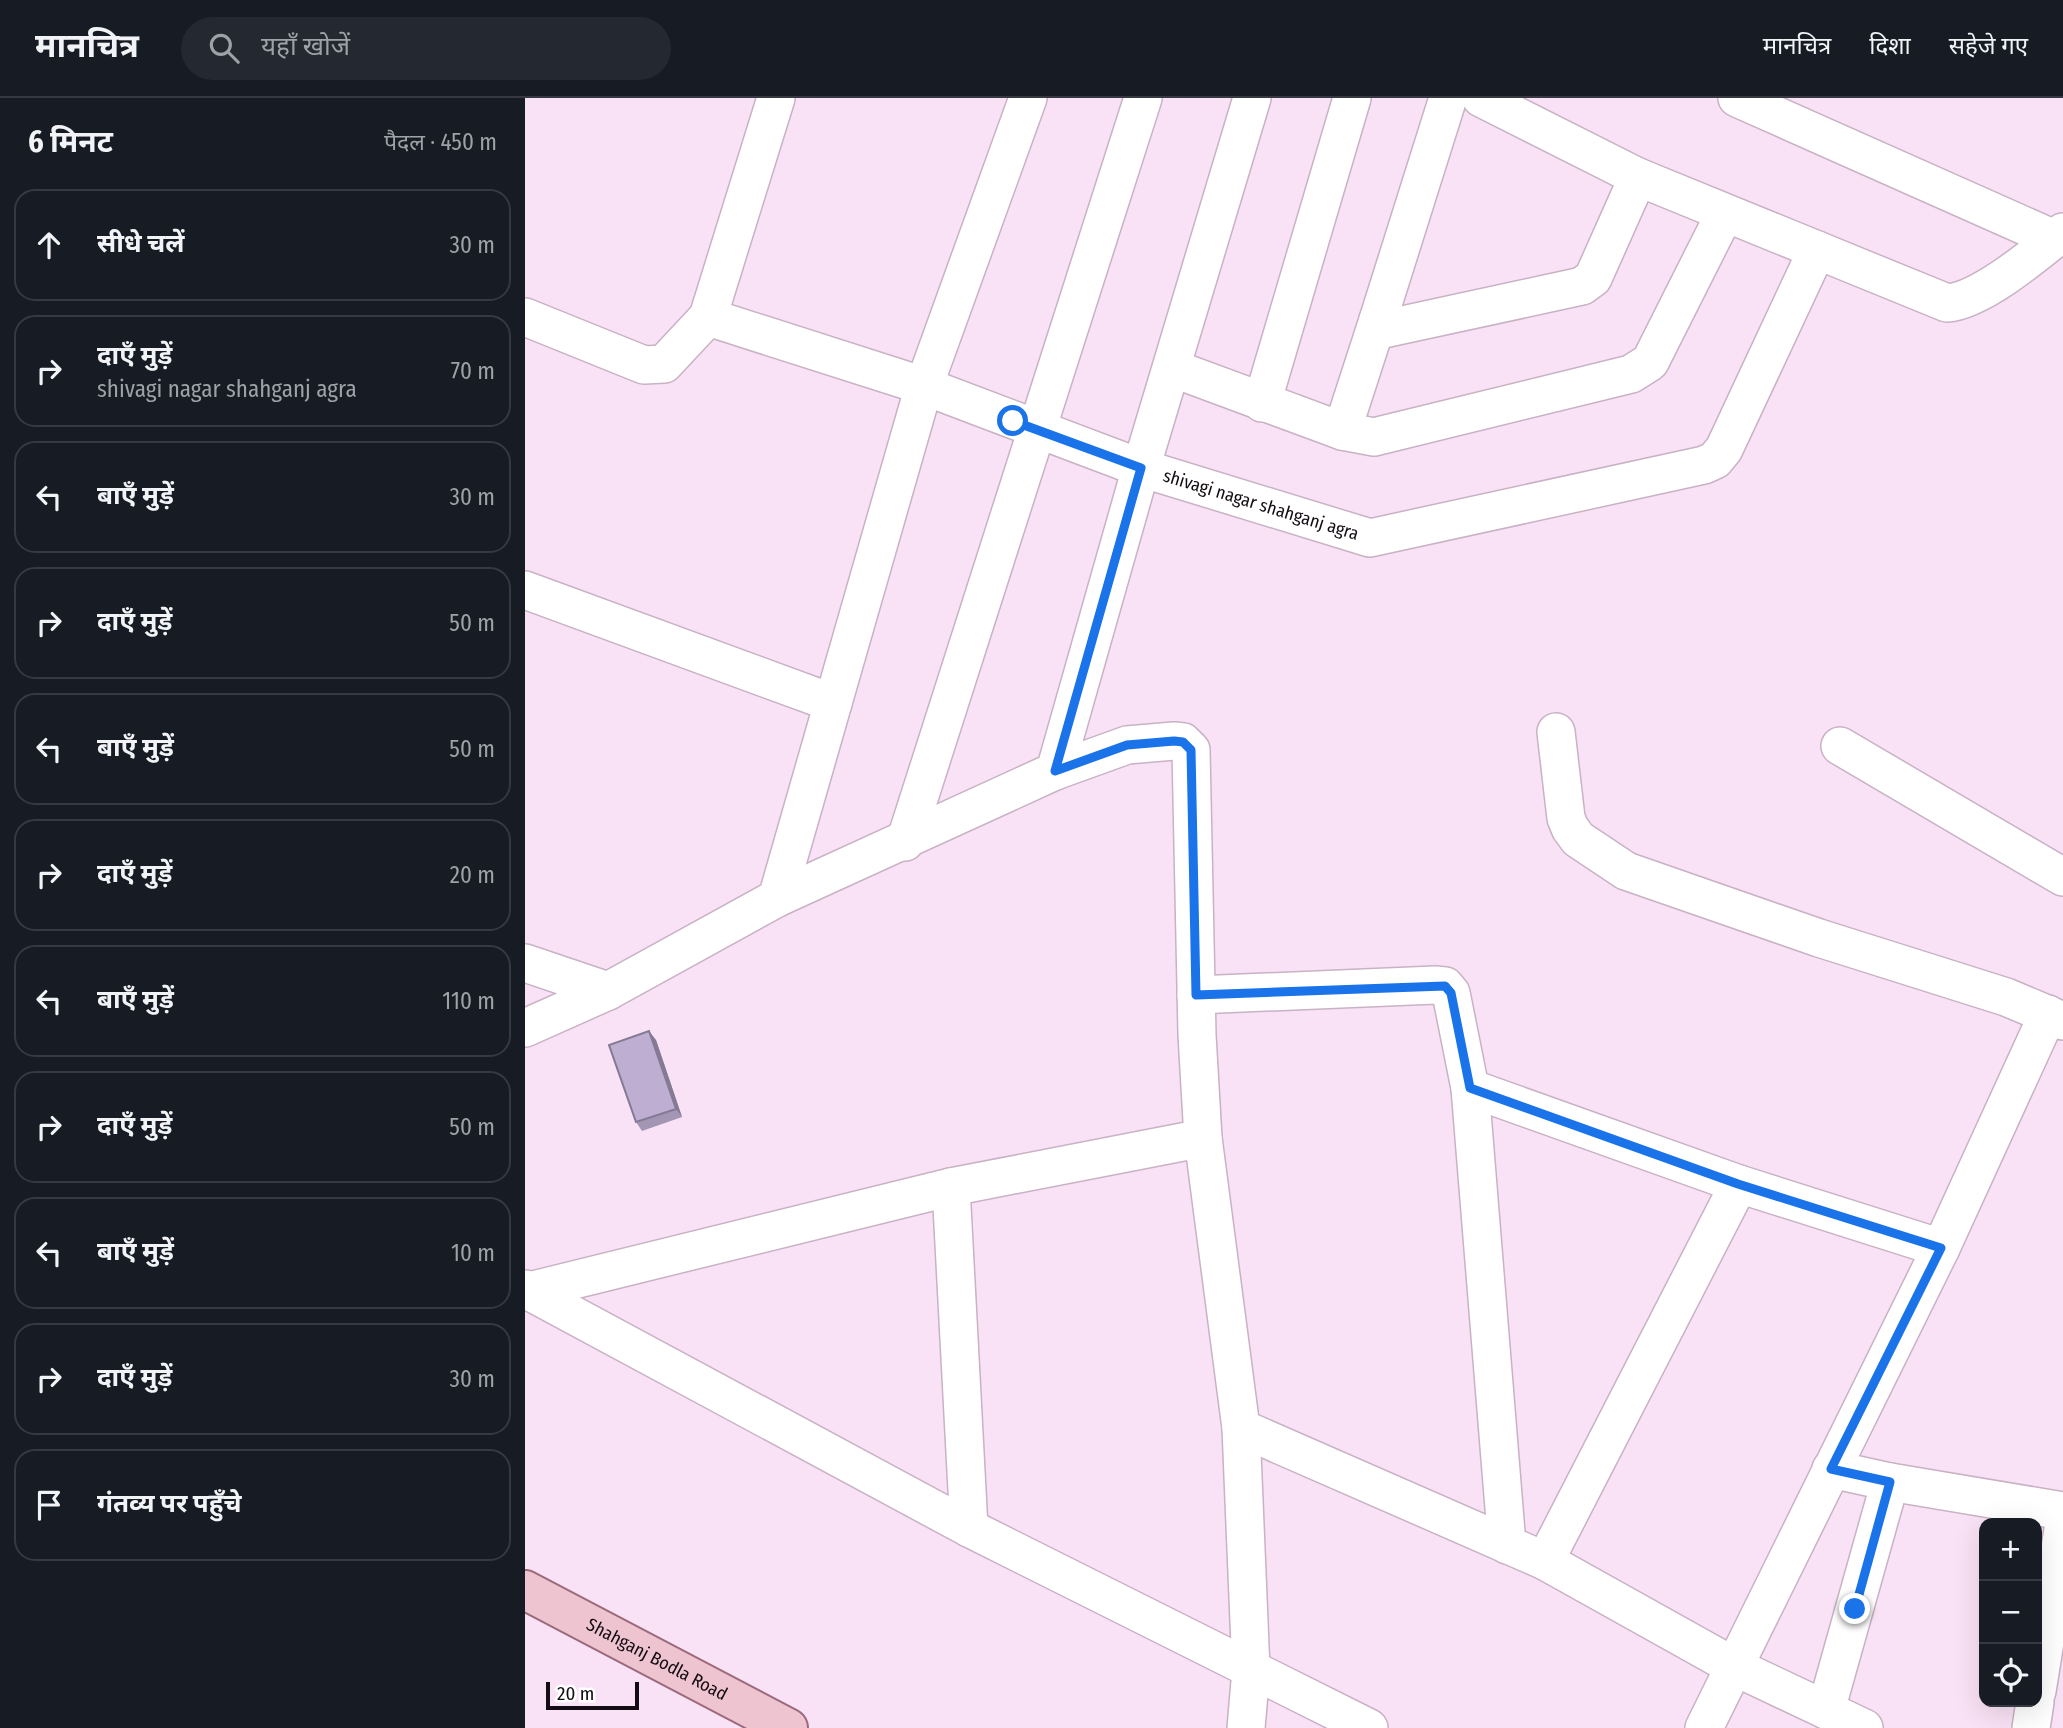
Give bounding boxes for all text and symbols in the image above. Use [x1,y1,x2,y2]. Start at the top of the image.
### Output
search box [181,17,671,80]
text: मानचित्र [35,26,139,66]
icon: search [205,29,243,67]
text: यहाँ खोजें [261,31,350,62]
text: मानचित्र [1763,32,1831,60]
text: दिशा [1869,32,1911,60]
text: सहेजे गए [1949,32,2028,60]
text: 6 मिनट [28,124,113,160]
text: पैदल · 450 m [384,128,497,156]
icon: ahead [30,226,68,264]
text: सीधे चलें [97,228,184,259]
text: 30 m [450,231,495,259]
text: दाएँ मुड़ें [97,340,172,371]
icon: right [30,352,68,390]
text: 70 m [451,357,495,385]
text: shivagi nagar shahganj agra [97,375,357,403]
route start [997,405,1028,436]
street label: shivagi nagar shahganj agra [1160,464,1362,545]
icon: left [30,478,68,516]
text: बाएँ मुड़ें [97,480,174,511]
text: 30 m [450,483,495,511]
icon: right [30,604,68,642]
text: दाएँ मुड़ें [97,606,172,637]
text: 50 m [449,609,495,637]
icon: left [30,730,68,768]
text: बाएँ मुड़ें [97,732,174,763]
text: 50 m [449,735,495,763]
icon: right [30,856,68,894]
text: दाएँ मुड़ें [97,858,172,889]
text: 20 m [450,861,495,889]
icon: left [30,982,68,1020]
text: बाएँ मुड़ें [97,984,174,1015]
text: 110 m [442,987,495,1015]
icon: right [30,1108,68,1146]
text: दाएँ मुड़ें [97,1110,172,1141]
text: 50 m [449,1113,495,1141]
icon: left [30,1234,68,1272]
text: बाएँ मुड़ें [97,1236,174,1267]
text: 10 m [451,1239,495,1267]
icon: right [30,1360,68,1398]
text: दाएँ मुड़ें [97,1362,172,1393]
text: 30 m [450,1365,495,1393]
icon: arrive [30,1486,68,1524]
text: गंतव्य पर पहुँचे [97,1488,241,1519]
map controls [1979,1518,2042,1707]
button: + [1979,1518,2042,1581]
button: − [1979,1581,2042,1644]
route end [1839,1593,1870,1624]
street label: Shahganj Bodla Road [583,1613,731,1705]
button: locate [1979,1644,2042,1707]
scale bar [546,1679,639,1711]
text: 20 m [557,1682,594,1705]

